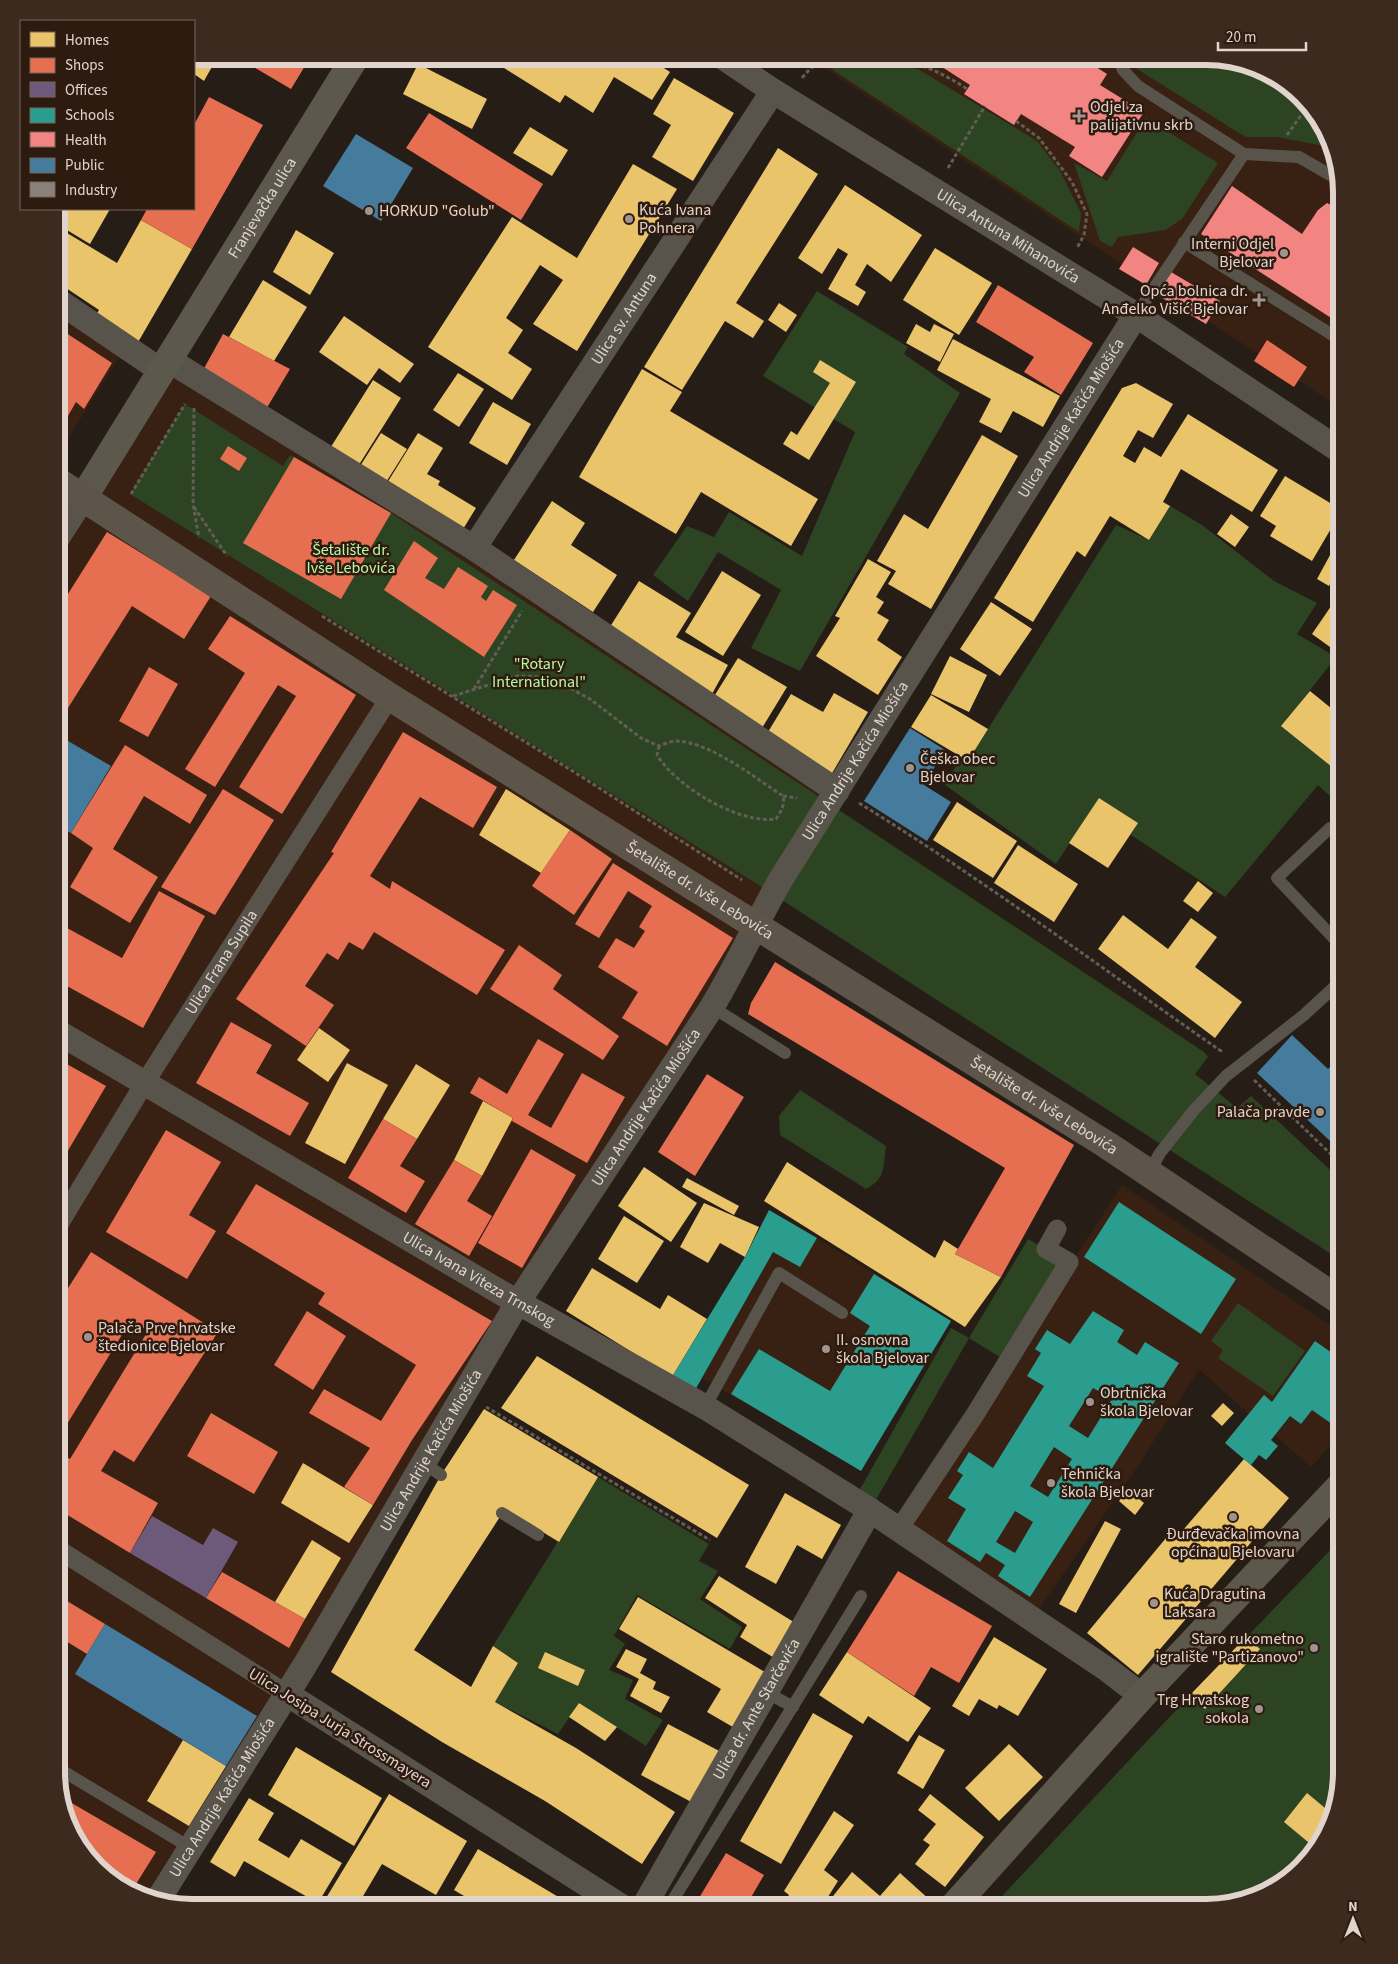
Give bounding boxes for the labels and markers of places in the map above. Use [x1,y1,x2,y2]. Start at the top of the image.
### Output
place label: Odjel za palijativnu skrb [1090,96,1193,136]
marker: Odjel za palijativnu skrb [1072,109,1086,123]
place label: Kuća Ivana Pohnera [639,199,711,239]
place label: HORKUD "Golub" [379,200,495,222]
marker: HORKUD "Golub" [363,205,375,217]
marker: Kuća Ivana Pohnera [623,213,635,225]
place label: Interni Odjel Bjelovar [1191,233,1274,273]
marker: Interni Odjel Bjelovar [1278,247,1290,259]
place label: Opća bolnica dr. Anđelko Višić Bjelovar [1102,280,1248,320]
marker: Opća bolnica dr. Anđelko Višić Bjelovar [1252,293,1266,307]
place label: Češka obec Bjelovar [920,748,996,788]
marker: Češka obec Bjelovar [904,762,916,774]
place label: Palača pravde [1217,1101,1310,1123]
marker: Palača pravde [1314,1106,1326,1118]
place label: Palača Prve hrvatske štedionice Bjelovar [98,1317,236,1357]
place label: II. osnovna škola Bjelovar [836,1329,930,1369]
marker: Palača Prve hrvatske štedionice Bjelovar [82,1331,94,1343]
marker: II. osnovna škola Bjelovar [820,1343,832,1355]
place label: Obrtnička škola Bjelovar [1100,1382,1194,1422]
marker: Obrtnička škola Bjelovar [1084,1396,1096,1408]
place label: Tehnička škola Bjelovar [1061,1463,1155,1503]
marker: Tehnička škola Bjelovar [1045,1477,1057,1489]
marker: Đurđevačka imovna općina u Bjelovaru [1227,1511,1239,1523]
place label: Đurđevačka imovna općina u Bjelovaru [1167,1523,1299,1563]
place label: Kuća Dragutina Laksara [1164,1583,1266,1623]
marker: Kuća Dragutina Laksara [1148,1597,1160,1609]
place label: Staro rukometno igralište "Partizanovo" [1156,1628,1304,1668]
marker: Staro rukometno igralište "Partizanovo" [1308,1642,1320,1654]
place label: Trg Hrvatskog sokola [1157,1689,1249,1729]
marker: Trg Hrvatskog sokola [1253,1703,1265,1715]

